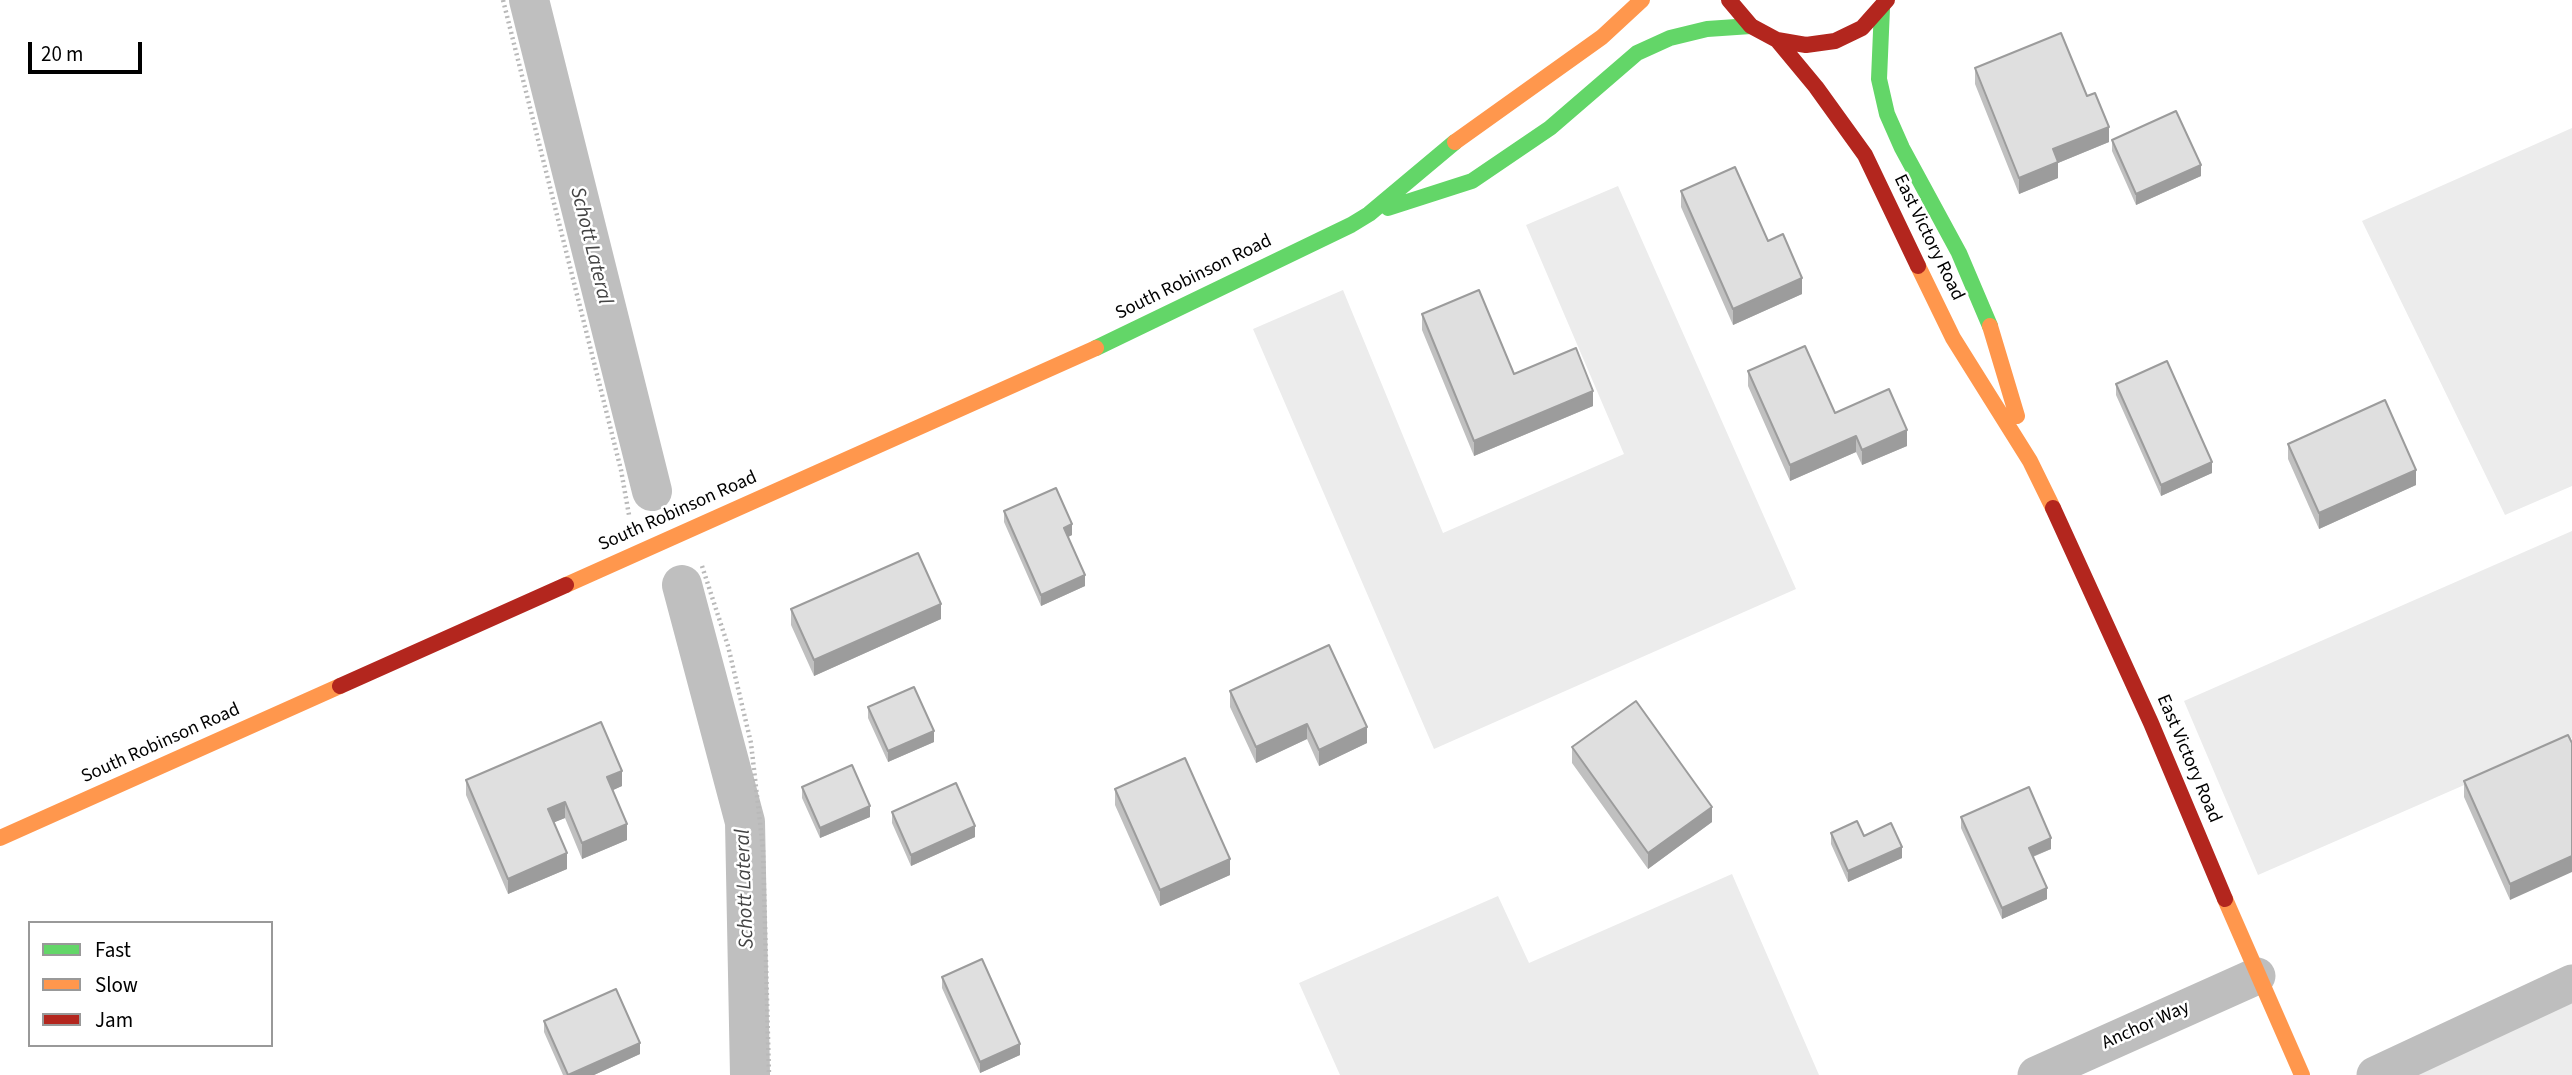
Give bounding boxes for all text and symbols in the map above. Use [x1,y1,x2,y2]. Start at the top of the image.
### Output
scale bar [32,28,145,72]
text: 20 m [41,39,83,69]
street label: East Victory Road [1888,171,1968,305]
water label: Schott Lateral [563,185,617,307]
street label: South Robinson Road [1112,230,1276,326]
street label: South Robinson Road [595,467,761,557]
street label: East Victory Road [2151,691,2225,827]
street label: South Robinson Road [78,699,244,789]
water label: Schott Lateral [731,829,761,949]
legend [28,921,273,1047]
text: Fast [95,935,131,965]
text: Slow [95,970,138,1000]
street label: Anchor Way [2099,997,2193,1055]
text: Jam [95,1005,133,1035]

